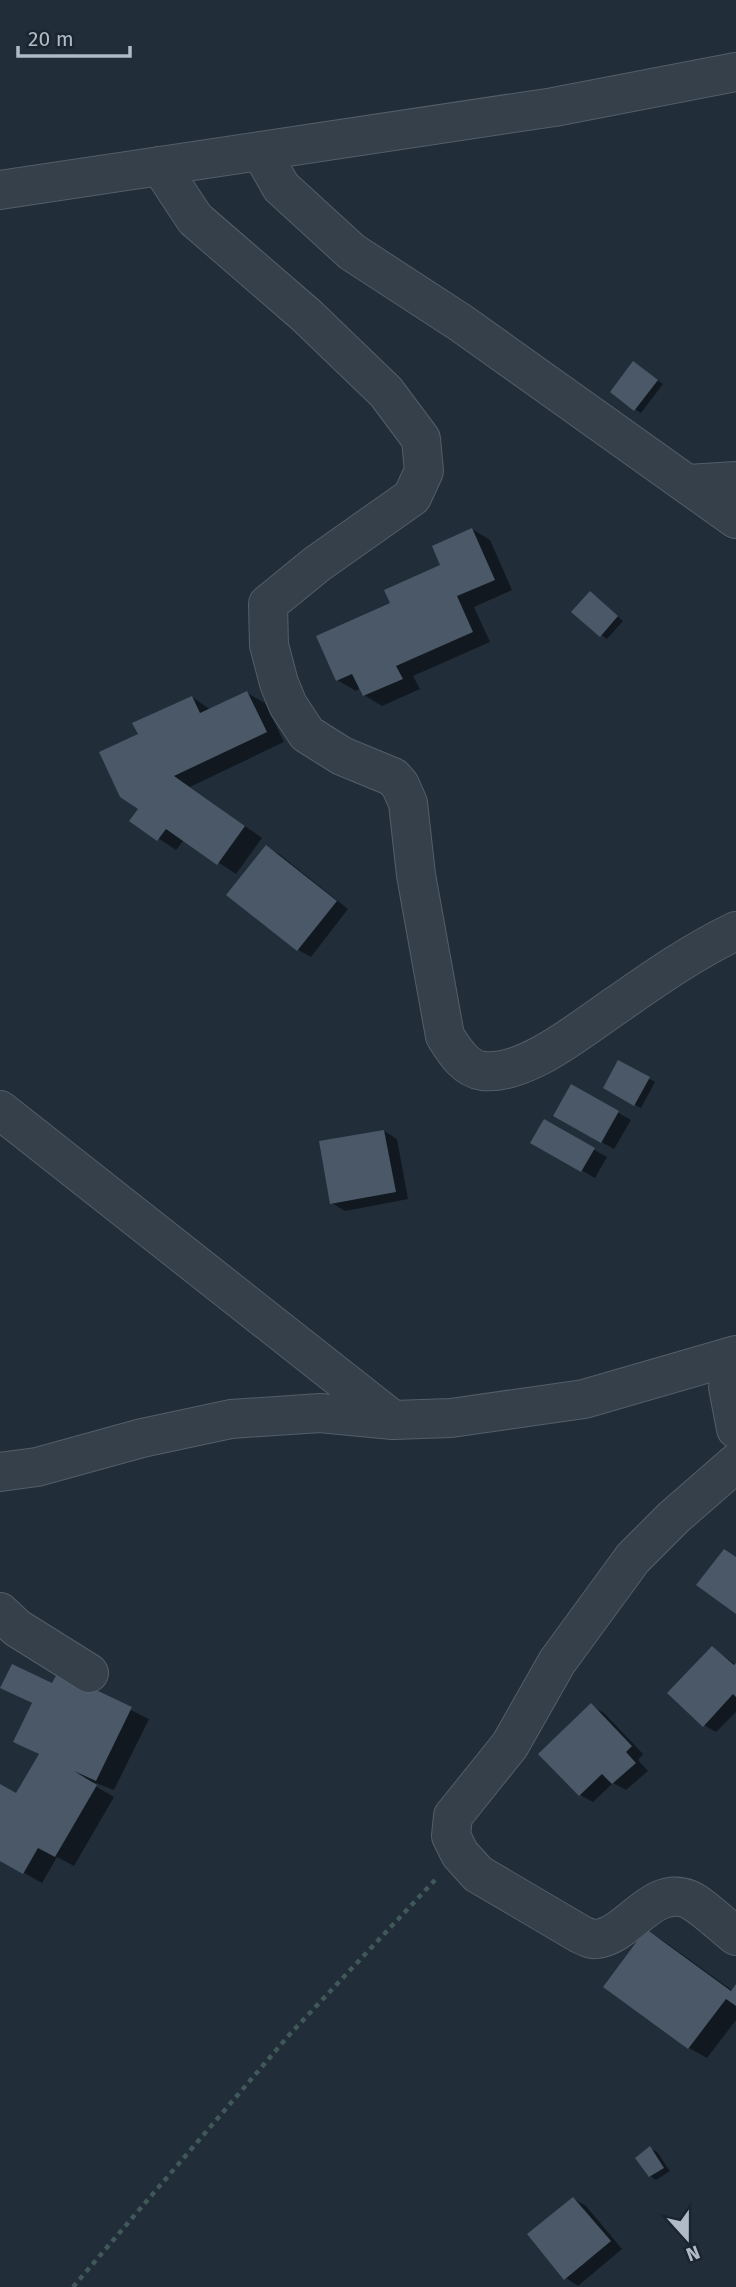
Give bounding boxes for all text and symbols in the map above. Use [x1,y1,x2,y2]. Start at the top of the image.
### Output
scale bar [18,14,130,58]
text: 20 m [28,26,74,52]
north arrow [652,2203,722,2273]
text: N [683,2240,703,2266]

